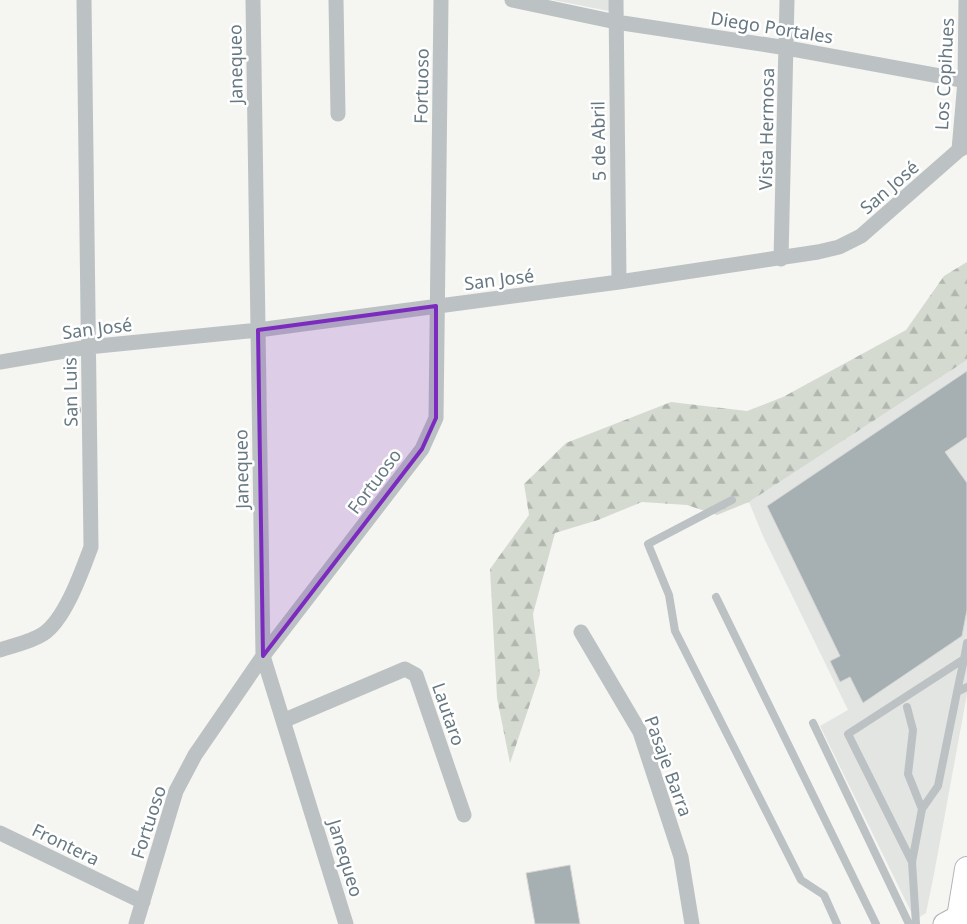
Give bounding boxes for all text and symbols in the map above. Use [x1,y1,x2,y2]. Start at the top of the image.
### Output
street label: Diego Portales [709,5,835,49]
street label: Los Copihues [929,17,959,131]
street label: Janequeo [222,24,248,106]
street label: Fortuoso [408,48,434,124]
street label: Vista Hermosa [753,67,779,191]
street label: 5 de Abril [585,101,611,181]
street label: San José [855,155,923,219]
street label: San José [463,263,535,295]
street label: San José [61,312,133,344]
street label: San Luis [57,357,83,427]
street label: Janequeo [228,429,254,511]
street label: Fortuoso [342,444,406,518]
street label: Lautaro [427,679,471,749]
street label: Pasaje Barra [640,712,698,820]
street label: Fortuoso [125,782,171,862]
street label: Janequeo [322,815,369,900]
street label: Frontera [28,817,104,871]

